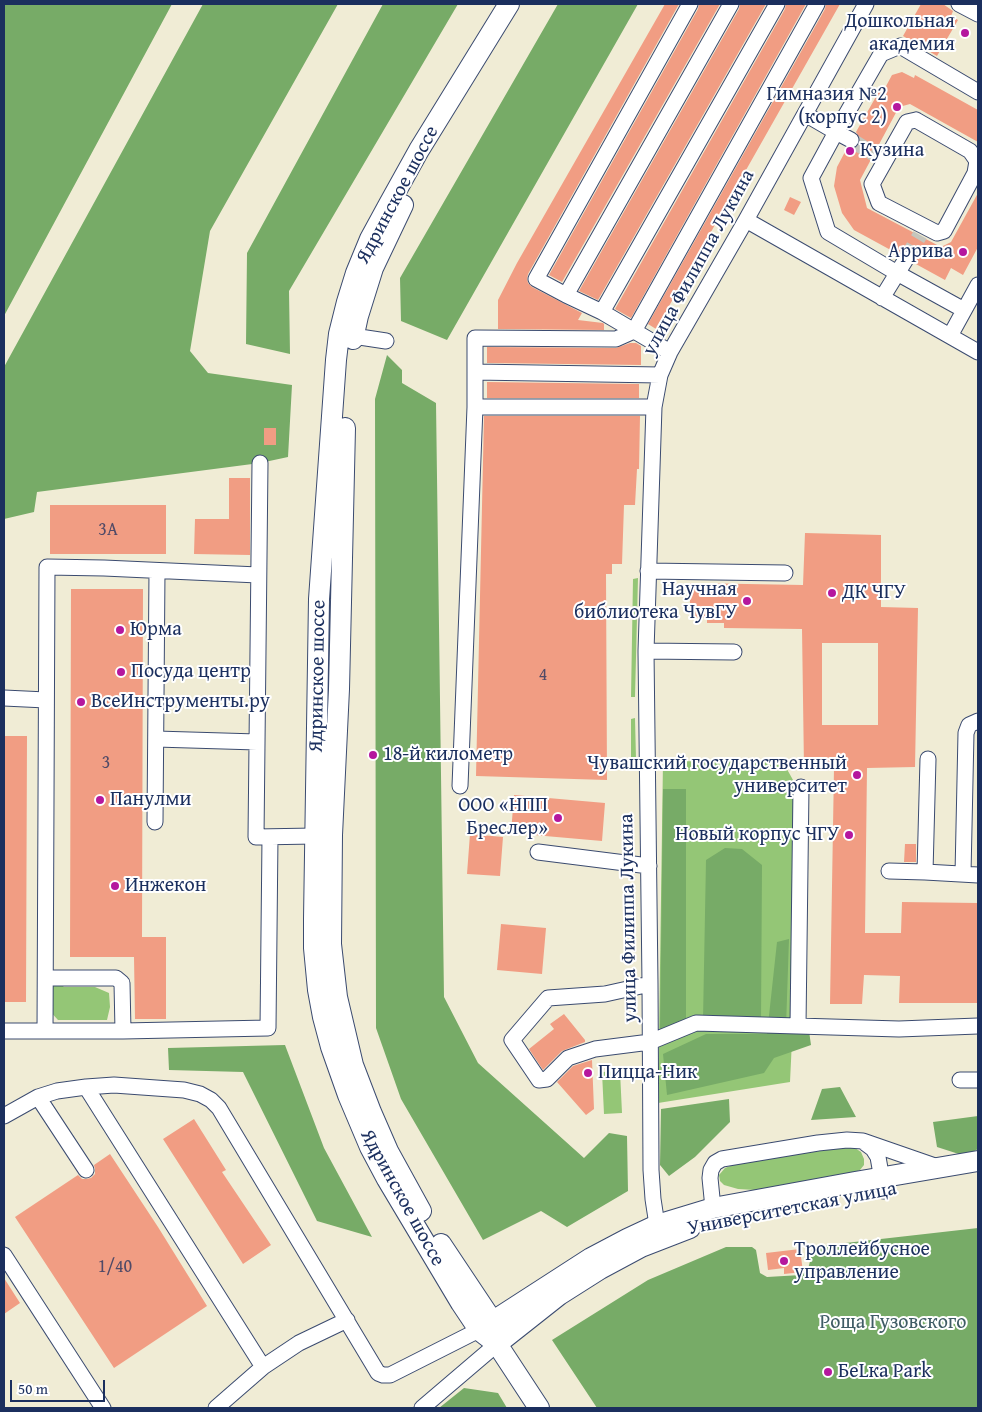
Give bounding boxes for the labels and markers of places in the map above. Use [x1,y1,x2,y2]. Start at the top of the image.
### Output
place label: Дошкольная академия [845,10,955,57]
marker: Дошкольная академия [959,27,971,39]
place label: Гимназия №2 (корпус 2) [766,83,887,130]
marker: Гимназия №2 (корпус 2) [891,101,903,113]
place label: Кузина [860,139,924,163]
marker: Кузина [844,145,856,157]
place label: Аррива [888,240,953,264]
marker: Аррива [957,246,969,258]
place label: Научная библиотека ЧувГУ [574,578,737,625]
place label: ДК ЧГУ [842,581,906,605]
marker: ДК ЧГУ [826,587,838,599]
marker: Научная библиотека ЧувГУ [741,595,753,607]
place label: Юрма [130,618,182,642]
marker: Юрма [114,624,126,636]
place label: Посуда центр [131,660,251,684]
marker: Посуда центр [115,666,127,678]
place label: ВсеИнструменты.ру [91,690,270,714]
marker: ВсеИнструменты.ру [75,696,87,708]
place label: 18-й километр [383,743,513,767]
marker: 18-й километр [367,749,379,761]
place label: Чувашский государственный университет [587,752,847,799]
marker: Чувашский государственный университет [851,769,863,781]
place label: Панулми [110,788,191,812]
marker: Панулми [94,794,106,806]
place label: ООО «НПП Бреслер» [458,794,548,841]
marker: ООО «НПП Бреслер» [552,812,564,824]
place label: Новый корпус ЧГУ [675,823,839,847]
marker: Новый корпус ЧГУ [843,829,855,841]
place label: Инжекон [125,874,206,898]
marker: Инжекон [109,880,121,892]
place label: Пицца-Ник [598,1061,698,1085]
marker: Пицца-Ник [582,1067,594,1079]
place label: Троллейбусное управление [794,1238,930,1285]
marker: Троллейбусное управление [778,1255,790,1267]
place label: БeLка Park [838,1360,931,1384]
marker: БeLка Park [822,1366,834,1378]

